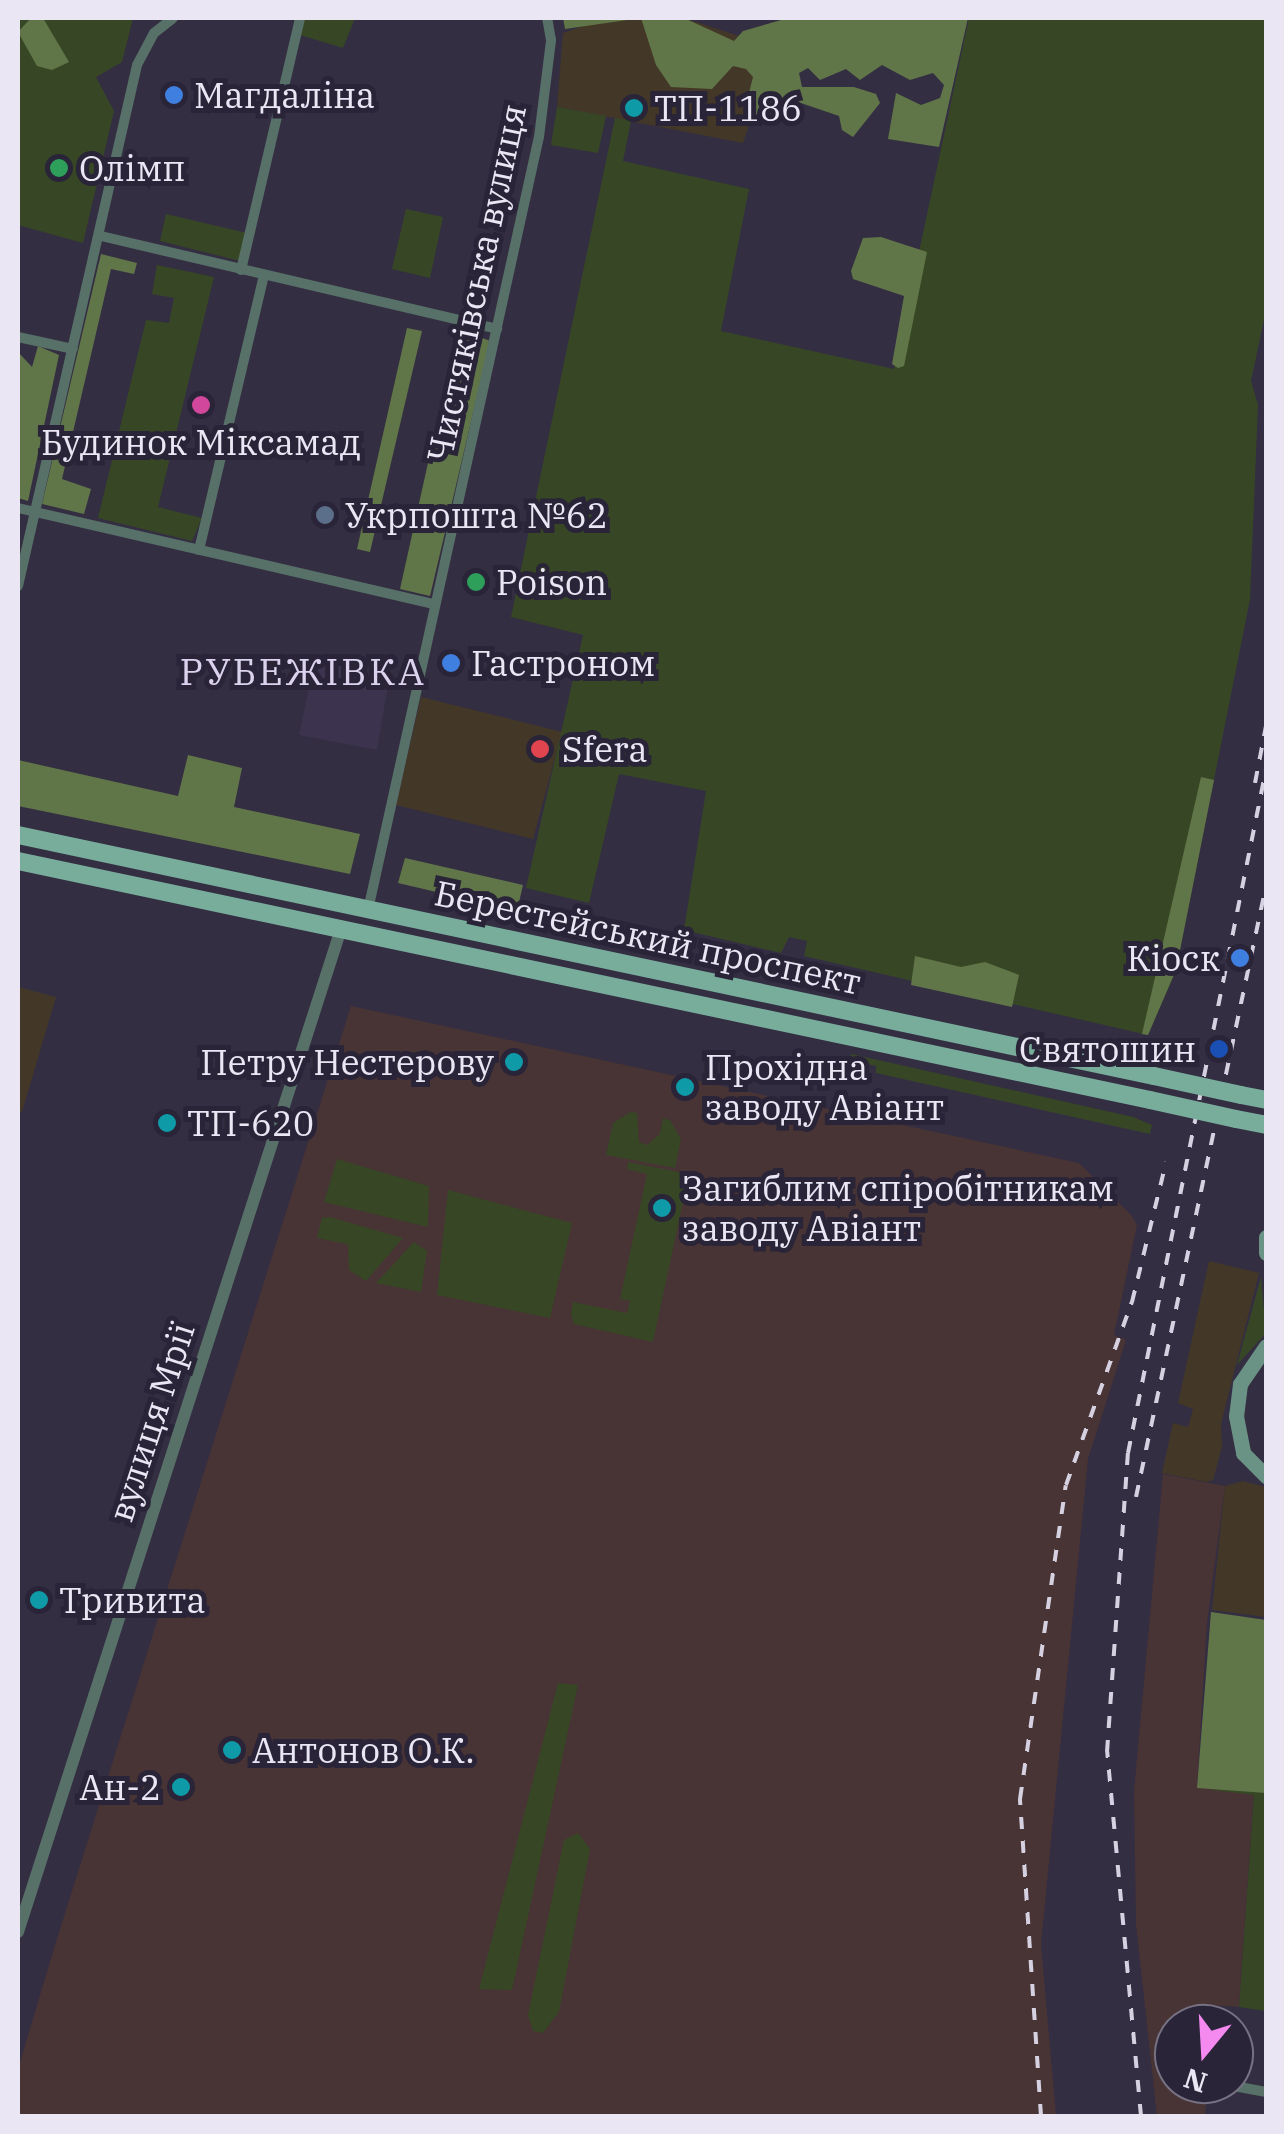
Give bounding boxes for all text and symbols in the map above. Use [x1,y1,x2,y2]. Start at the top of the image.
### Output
place label: Магдаліна [194,74,375,116]
marker: Магдаліна [163,84,185,106]
place label: ТП-1186 [654,87,802,129]
marker: ТП-1186 [623,97,645,119]
street label: Чистяківська вулиця [418,100,534,466]
place label: Олімп [79,147,185,189]
marker: Олімп [48,157,70,179]
marker: Будинок Міксамад [190,394,212,416]
place label: Будинок Міксамад [41,421,361,463]
place label: Укрпошта №62 [345,494,608,536]
marker: Укрпошта №62 [314,504,336,526]
place label: Poison [496,561,607,603]
marker: Poison [465,571,487,593]
place label: Гастроном [471,642,655,684]
district label: РУБЕЖІВКА [180,648,426,694]
marker: Гастроном [440,652,462,674]
place label: Sfera [562,728,648,770]
marker: Sfera [527,736,553,762]
street label: Берестейський проспект [431,871,865,1003]
place label: Кіоск [1127,937,1220,979]
marker: Кіоск [1229,947,1251,969]
place label: Святошин [1019,1028,1196,1070]
marker: Святошин [1206,1036,1232,1062]
place label: Петру Нестерову [200,1041,494,1083]
place label: Прохідна заводу Авіант [705,1046,944,1128]
marker: Петру Нестерову [503,1051,525,1073]
marker: Прохідна заводу Авіант [674,1076,696,1098]
place label: ТП-620 [187,1102,314,1144]
marker: ТП-620 [156,1112,178,1134]
place label: Загиблим спіробітникам заводу Авіант [682,1167,1114,1249]
marker: Загиблим спіробітникам заводу Авіант [651,1197,673,1219]
street label: вулиця Мрії [99,1317,203,1527]
place label: Тривита [59,1579,206,1621]
marker: Тривита [28,1589,50,1611]
place label: Антонов О.К. [252,1729,475,1771]
marker: Антонов О.К. [221,1739,243,1761]
place label: Ан-2 [79,1766,161,1808]
marker: Ан-2 [170,1776,192,1798]
north arrow [1154,2004,1254,2104]
text: N [1179,2060,1211,2102]

